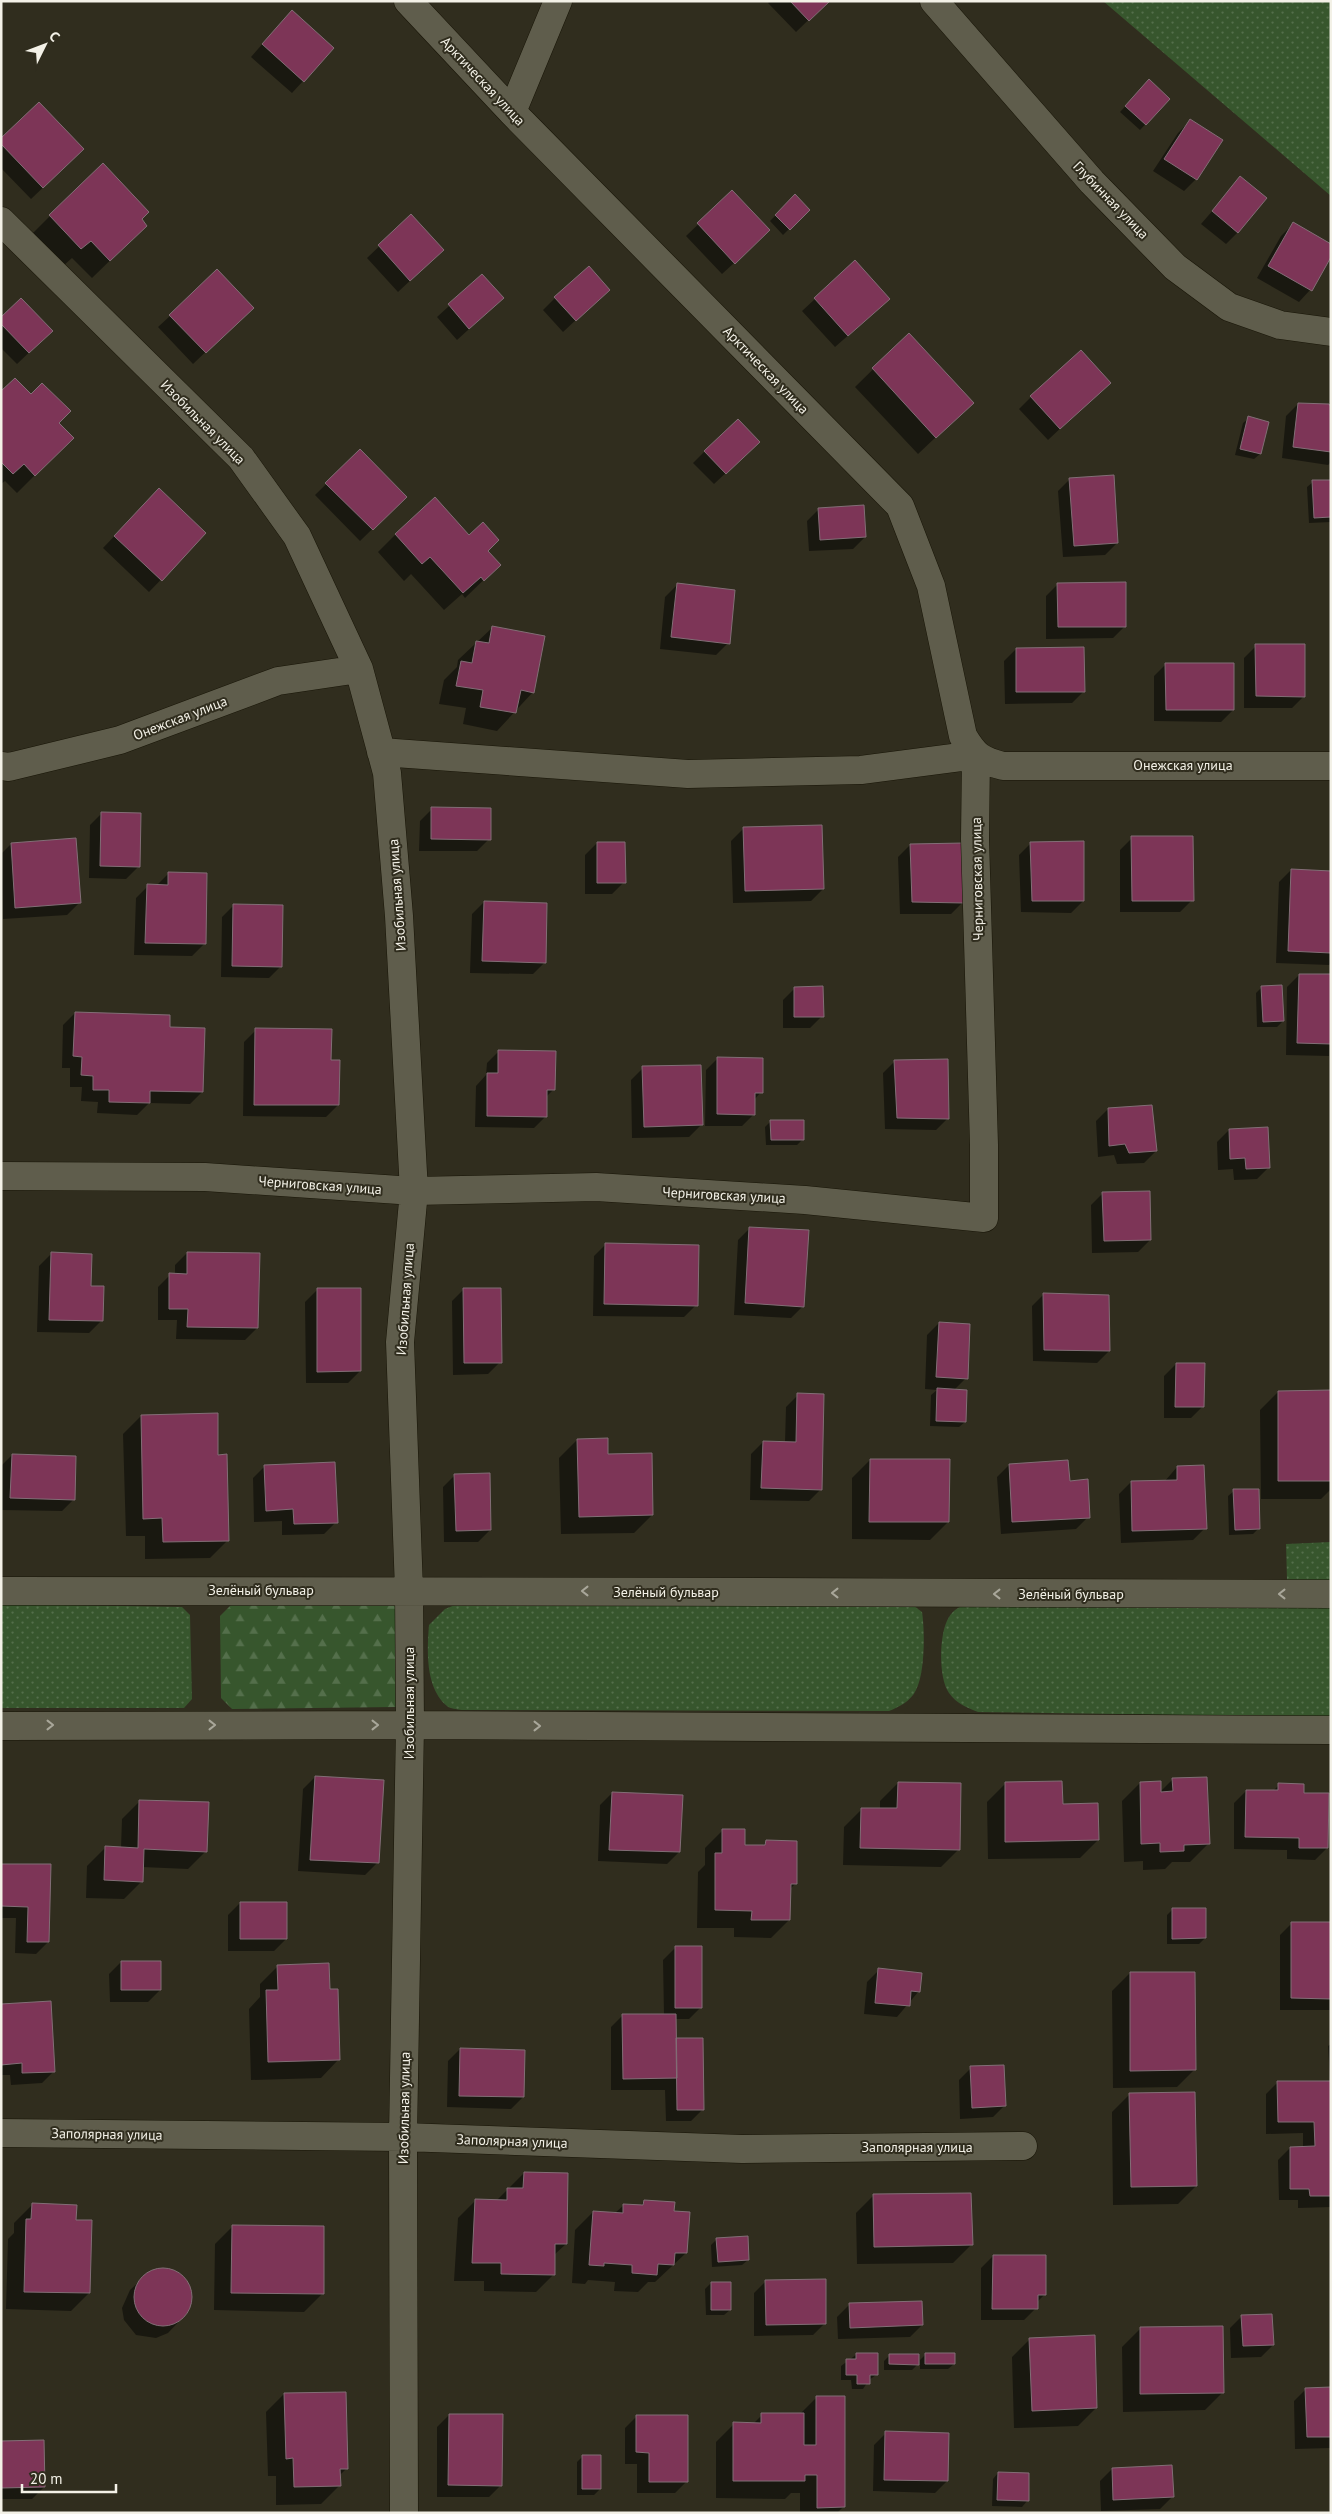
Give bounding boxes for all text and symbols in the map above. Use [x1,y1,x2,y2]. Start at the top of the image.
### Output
north arrow [20,20,70,70]
text: С [45,27,64,45]
street label: Арктическая улица [437,33,529,129]
street label: Глубинная улица [1069,157,1153,243]
street label: Арктическая улица [719,322,813,418]
street label: Изобильная улица [157,376,249,468]
street label: Онежская улица [130,692,230,744]
street label: Онежская улица [1133,756,1233,774]
street label: Черниговская улица [967,817,987,941]
street label: Изобильная улица [384,838,410,952]
street label: Черниговская улица [258,1172,382,1198]
street label: Черниговская улица [662,1183,786,1207]
street label: Изобильная улица [392,1242,418,1356]
street label: Зелёный бульвар [208,1581,314,1599]
street label: Зелёный бульвар [613,1583,719,1601]
street label: Зелёный бульвар [1018,1585,1124,1603]
one-way arrow [580,1586,588,1596]
one-way arrow [830,1588,838,1598]
one-way arrow [993,1589,1000,1599]
one-way arrow [1278,1589,1286,1599]
street label: Изобильная улица [400,1647,418,1759]
one-way arrow [46,1720,54,1730]
one-way arrow [209,1720,217,1730]
one-way arrow [372,1720,379,1730]
one-way arrow [534,1720,542,1731]
street label: Изобильная улица [394,2052,414,2164]
street label: Заполярная улица [51,2124,163,2144]
street label: Заполярная улица [456,2130,568,2152]
street label: Заполярная улица [861,2138,973,2156]
scale bar [22,2462,116,2494]
text: 20 m [30,2469,63,2488]

